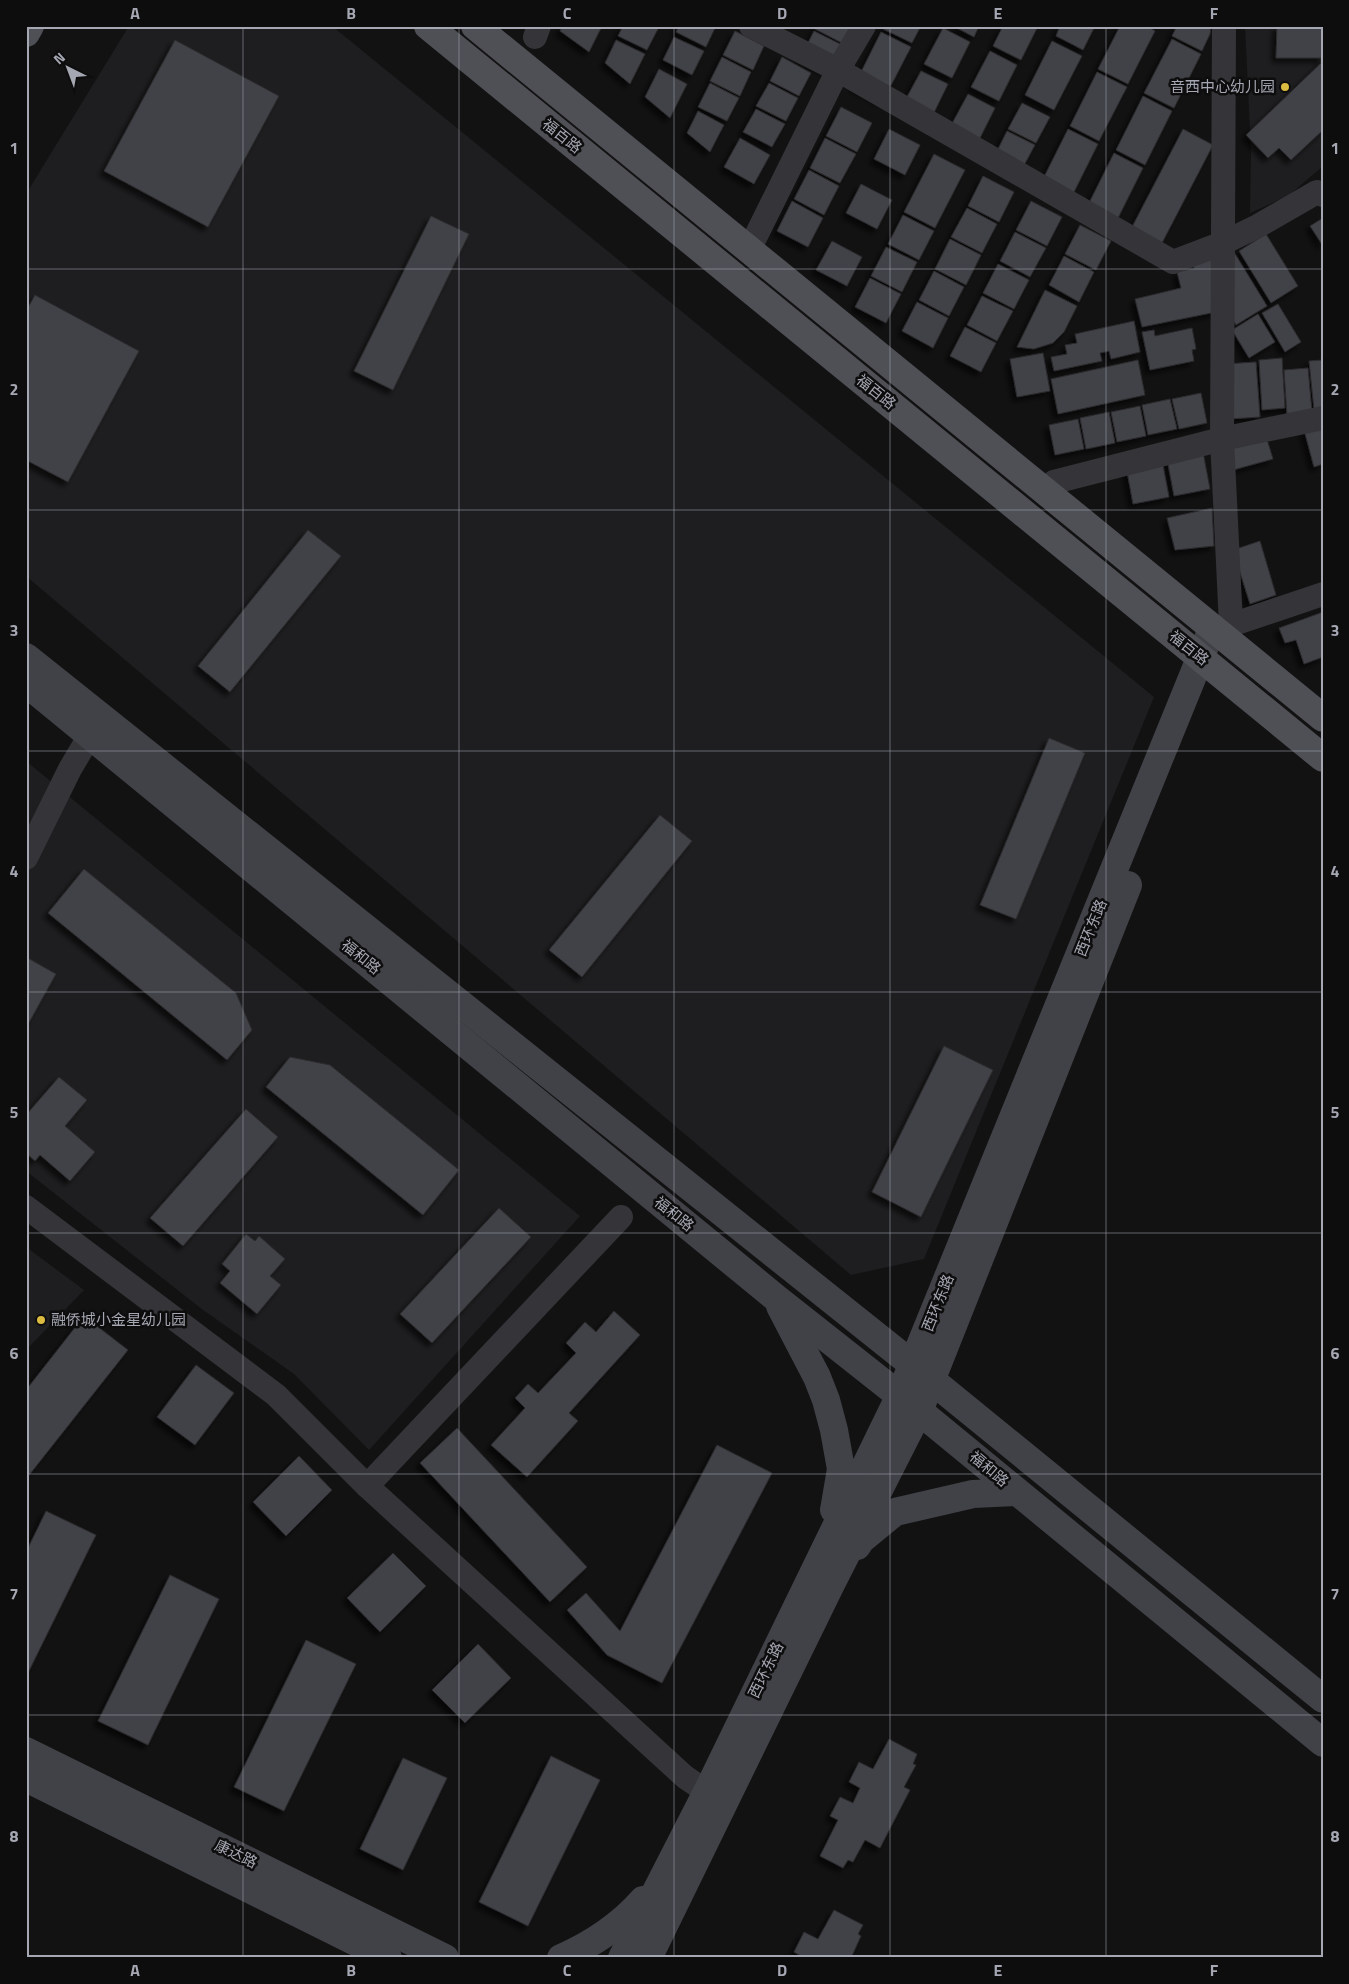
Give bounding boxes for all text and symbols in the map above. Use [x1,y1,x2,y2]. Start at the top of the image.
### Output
text: A [130,1,140,25]
text: B [346,1,356,25]
text: C [563,1,572,25]
text: D [777,1,787,25]
text: E [994,1,1003,25]
text: F [1210,1,1219,25]
north arrow [42,42,92,92]
text: N [48,47,70,69]
place label: 音西中心幼儿园 [1170,75,1275,98]
marker: 音西中心幼儿园 [1279,81,1291,93]
street label: 福百路 [538,113,587,159]
text: 1 [10,136,18,160]
text: 1 [1331,136,1339,160]
street label: 福百路 [852,369,901,415]
text: 2 [10,377,18,401]
text: 2 [1331,377,1339,401]
text: 3 [10,618,18,642]
text: 3 [1331,618,1339,642]
street label: 福百路 [1165,625,1214,671]
text: 4 [10,859,19,883]
text: 4 [1331,859,1340,883]
street label: 西环东路 [1069,896,1112,960]
street label: 福和路 [337,934,386,980]
text: 5 [10,1100,19,1124]
text: 5 [1331,1100,1340,1124]
street label: 福和路 [650,1191,699,1237]
street label: 西环东路 [916,1271,959,1335]
place label: 融侨城小金星幼儿园 [51,1308,186,1331]
marker: 融侨城小金星幼儿园 [35,1314,47,1326]
text: 6 [10,1341,19,1365]
text: 6 [1331,1341,1340,1365]
street label: 福和路 [965,1445,1014,1492]
text: 7 [10,1582,18,1606]
text: 7 [1331,1582,1339,1606]
street label: 西环东路 [742,1638,789,1702]
text: 8 [10,1824,19,1848]
text: 8 [1331,1824,1340,1848]
street label: 康达路 [211,1833,261,1874]
text: A [130,1958,140,1982]
text: B [346,1958,356,1982]
text: C [563,1958,572,1982]
text: D [777,1958,787,1982]
text: E [994,1958,1003,1982]
text: F [1210,1958,1219,1982]

